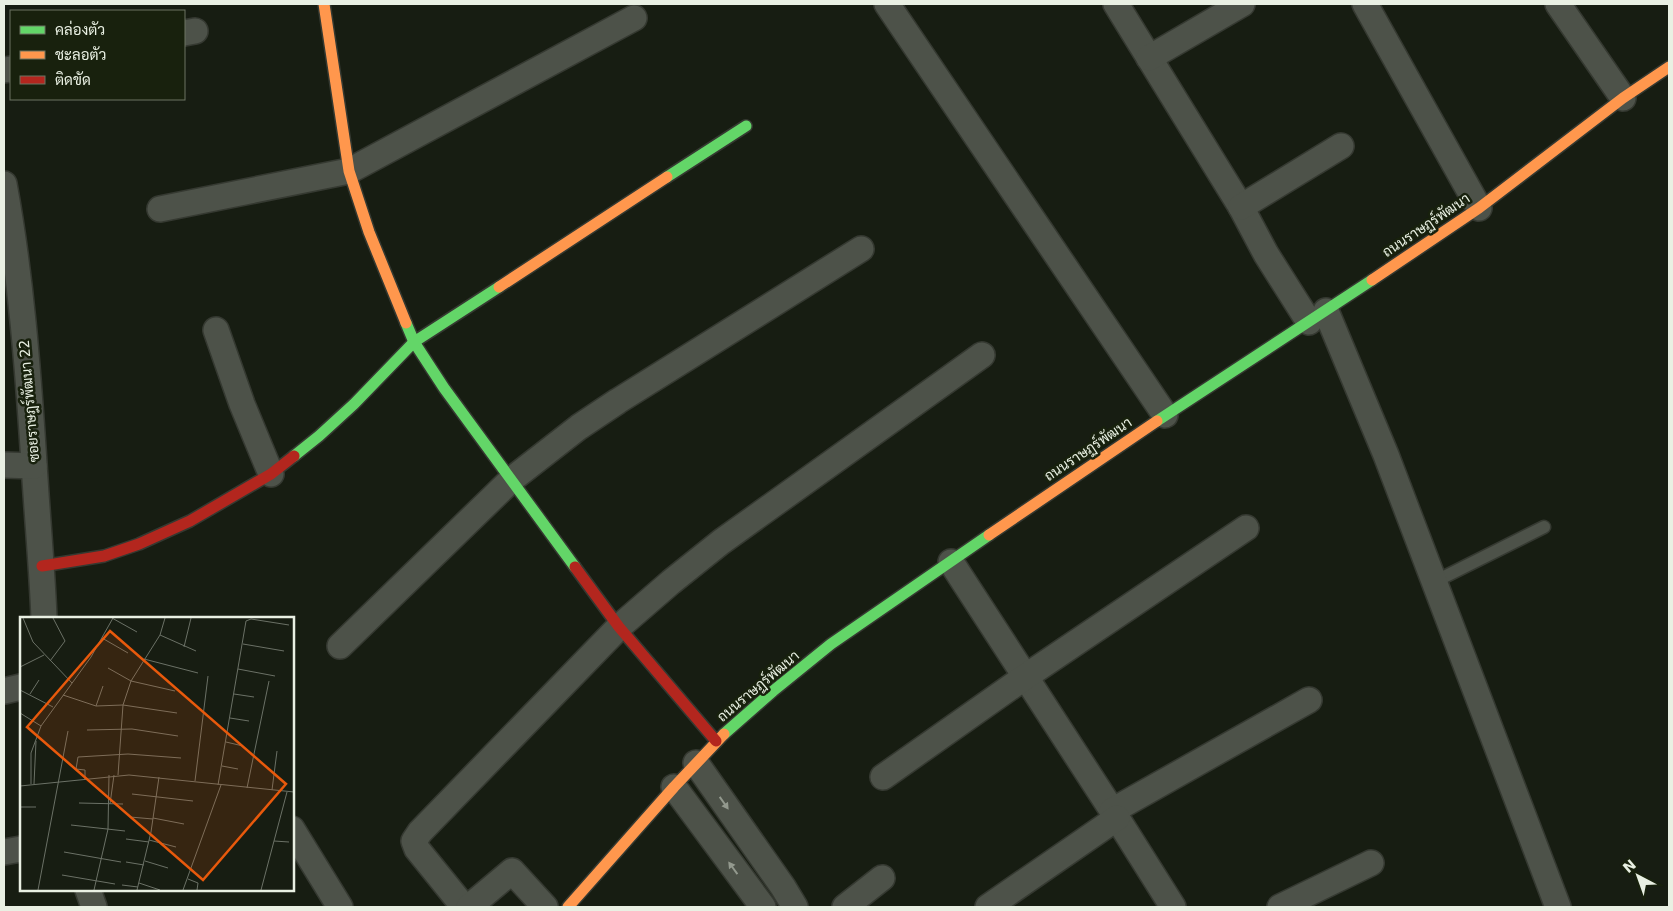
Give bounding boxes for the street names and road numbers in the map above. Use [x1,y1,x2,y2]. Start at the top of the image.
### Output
street label: ถนนราษฏร์พัฒนา [1379,189,1473,261]
street label: ซอยราษฎร์พัฒนา 22 [15,339,43,463]
street label: ถนนราษฏร์พัฒนา [1041,413,1135,485]
street label: ถนนราษฏร์พัฒนา [713,646,803,726]

